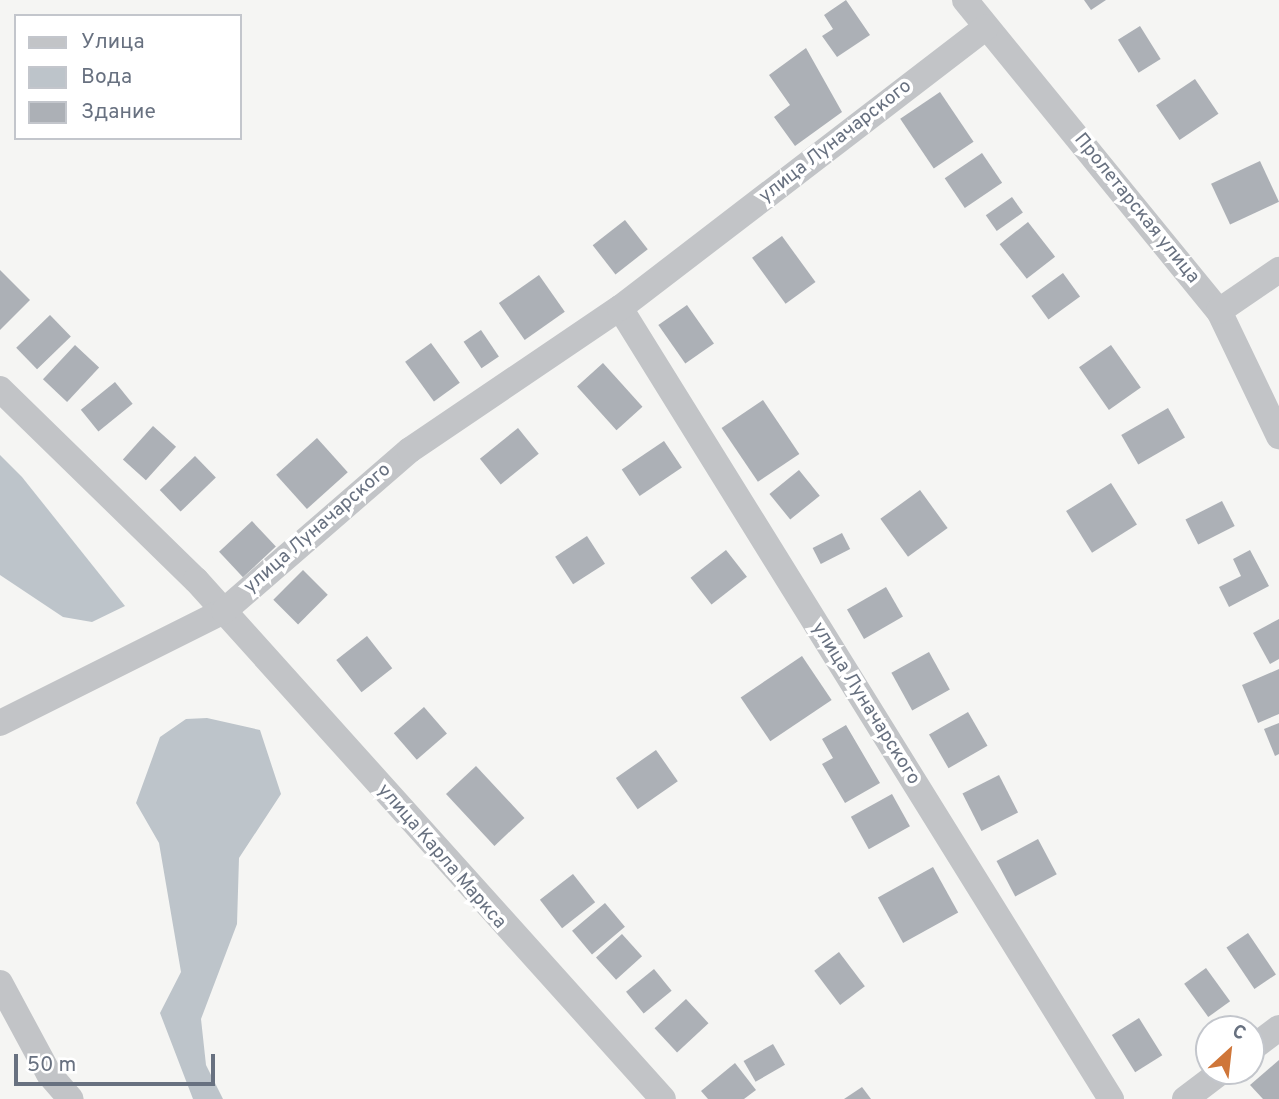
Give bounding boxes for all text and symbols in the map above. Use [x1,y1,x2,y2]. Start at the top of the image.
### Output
legend [14,14,242,140]
text: Улица [81,29,145,56]
text: Вода [81,64,132,91]
street label: улица Луначарского [755,75,917,209]
text: Здание [81,99,156,126]
street label: Пролетарская улица [1068,129,1204,289]
street label: улица Луначарского [240,459,396,599]
street label: улица Луначарского [806,619,924,789]
street label: улица Карла Маркса [372,780,510,934]
north arrow [1195,1015,1265,1085]
text: С [1228,1020,1249,1047]
scale bar [18,1040,219,1084]
text: 50 m [27,1052,76,1079]

